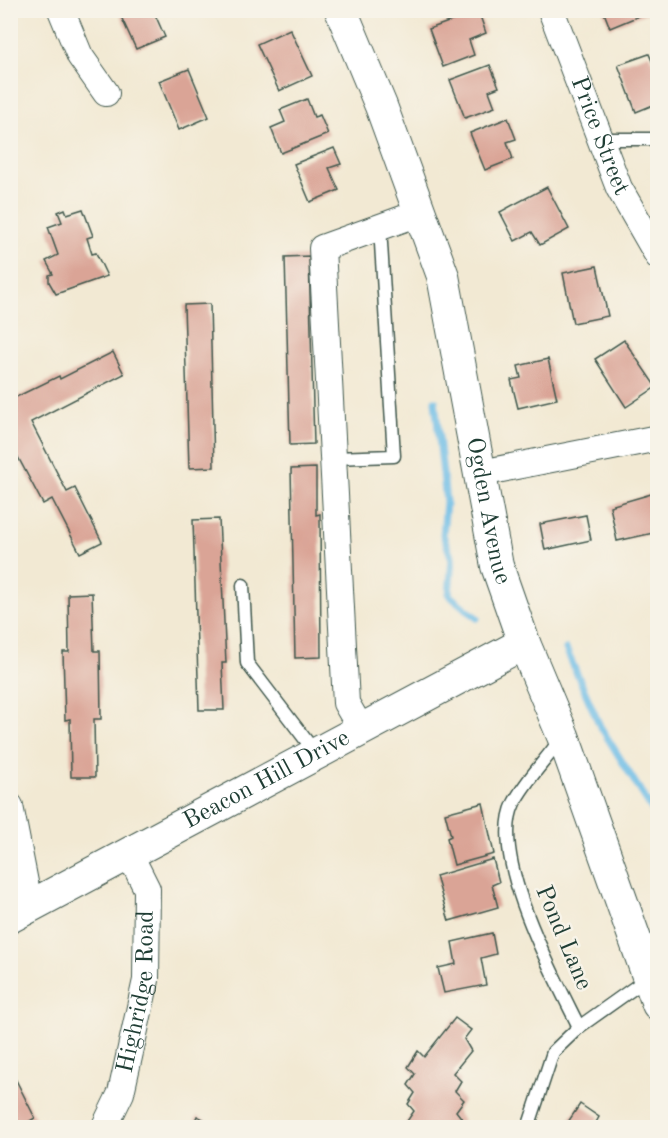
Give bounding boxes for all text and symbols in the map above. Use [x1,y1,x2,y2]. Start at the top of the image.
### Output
street label: Price Street [566,74,633,200]
street label: Ogden Avenue [461,435,515,588]
street label: Beacon Hill Drive [180,726,354,834]
street label: Pond Lane [530,882,596,994]
street label: Highridge Road [114,910,159,1075]

